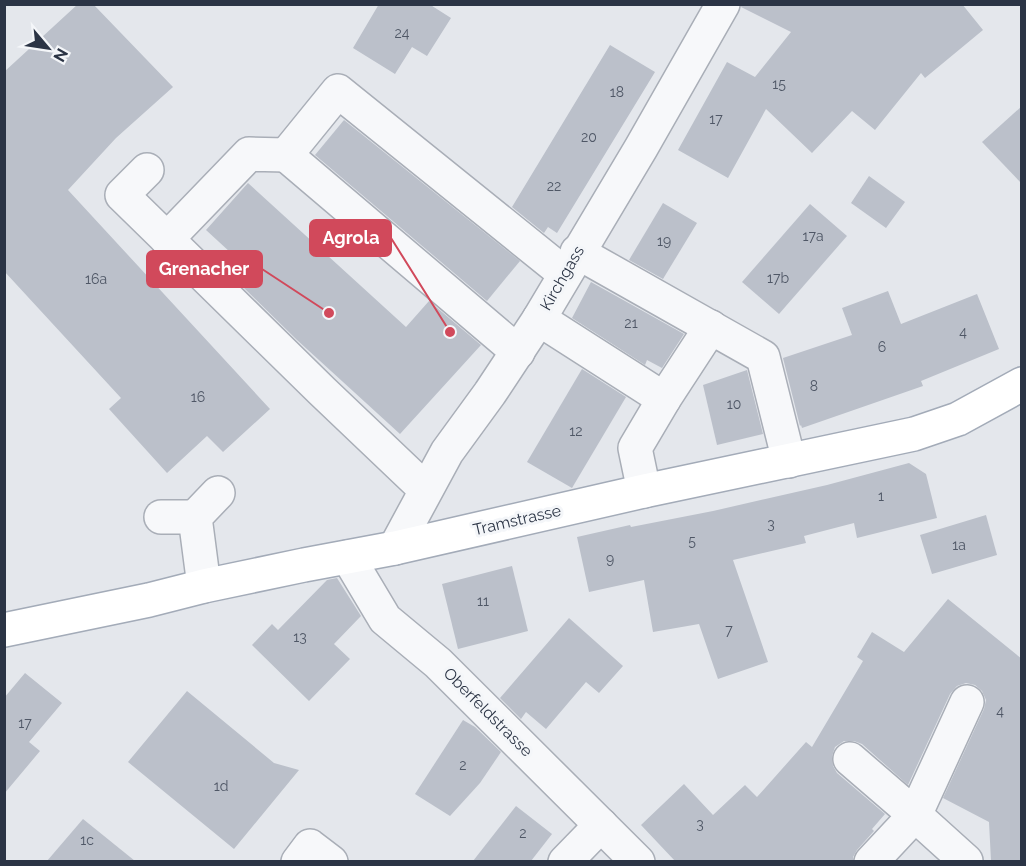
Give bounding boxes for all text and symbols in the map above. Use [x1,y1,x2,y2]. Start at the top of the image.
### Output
north arrow [18,18,78,78]
house number: 24 [395,25,410,41]
text: N [49,45,72,65]
house number: 15 [772,76,786,92]
house number: 18 [610,84,624,100]
house number: 17 [709,111,723,127]
house number: 20 [581,129,597,145]
house number: 22 [547,178,561,194]
callout: Agrola [310,220,391,256]
text: Agrola [322,227,380,248]
house number: 17a [802,228,824,244]
house number: 19 [657,233,671,249]
street label: Kirchgass [536,242,588,314]
callout: Grenacher [147,251,262,287]
text: Grenacher [159,258,249,279]
house number: 17b [767,270,789,286]
house number: 16a [85,271,107,287]
house number: 21 [624,315,638,331]
house number: 4 [959,324,967,340]
house number: 6 [878,339,886,355]
house number: 8 [810,378,818,394]
house number: 16 [191,389,205,405]
house number: 10 [727,396,741,412]
house number: 12 [569,423,583,439]
house number: 1 [878,488,884,504]
street label: Tramstrasse [471,501,563,539]
house number: 3 [767,516,775,532]
house number: 5 [688,533,696,549]
house number: 1a [952,537,966,553]
house number: 9 [606,551,614,567]
house number: 11 [477,593,489,609]
house number: 7 [725,622,733,638]
house number: 13 [293,629,307,645]
street label: Oberfeldstrasse [440,664,536,760]
house number: 4 [996,703,1004,719]
house number: 17 [18,715,32,731]
house number: 2 [459,757,467,773]
house number: 1d [214,778,228,794]
house number: 3 [696,816,704,832]
house number: 2 [519,825,527,841]
house number: 1c [80,832,94,848]

